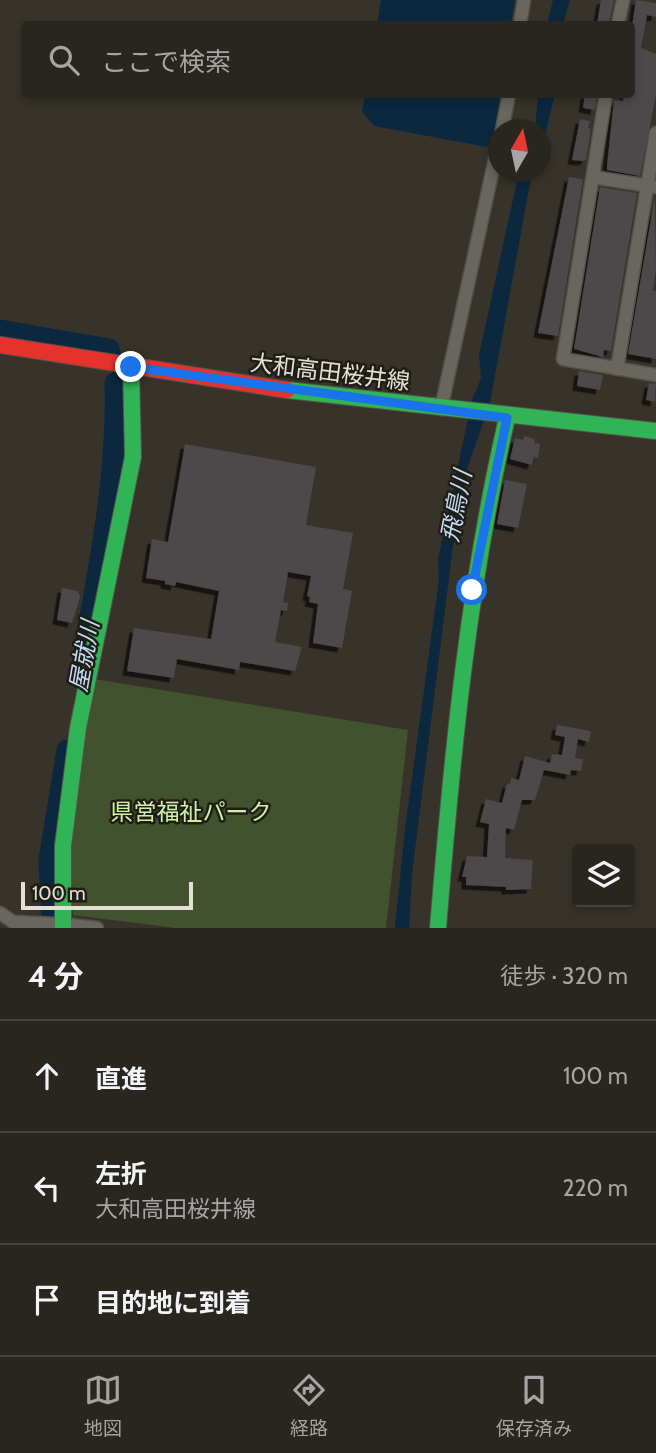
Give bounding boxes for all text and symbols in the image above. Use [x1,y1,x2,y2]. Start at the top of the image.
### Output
search box [21,21,635,98]
icon: search [45,41,83,79]
text: ここで検索 [101,46,231,78]
north arrow [488,119,551,182]
street label: 大和高田桜井線 [248,348,412,396]
route end [115,351,146,382]
water label: 飛鳥川 [435,465,478,544]
route start [456,574,487,605]
water label: 屋就川 [63,615,105,694]
park label: 県営福祉パーク [111,798,272,826]
map controls [572,844,635,907]
button: layers [572,844,635,907]
scale bar [21,879,192,911]
text: 100 m [32,882,86,905]
text: 4 分 [28,958,83,995]
text: 徒歩 · 320 m [500,962,628,990]
icon: ahead [28,1057,66,1095]
text: 100 m [563,1062,628,1090]
text: 直進 [95,1063,147,1095]
text: 左折 [95,1158,147,1190]
icon: left [28,1169,66,1207]
text: 220 m [562,1174,628,1202]
text: 大和高田桜井線 [95,1195,256,1223]
icon: arrive [28,1281,66,1319]
text: 目的地に到着 [95,1287,251,1319]
tab: 地図 [84,1371,122,1440]
tab: 経路 [290,1371,328,1440]
tab: 保存済み [496,1371,572,1440]

